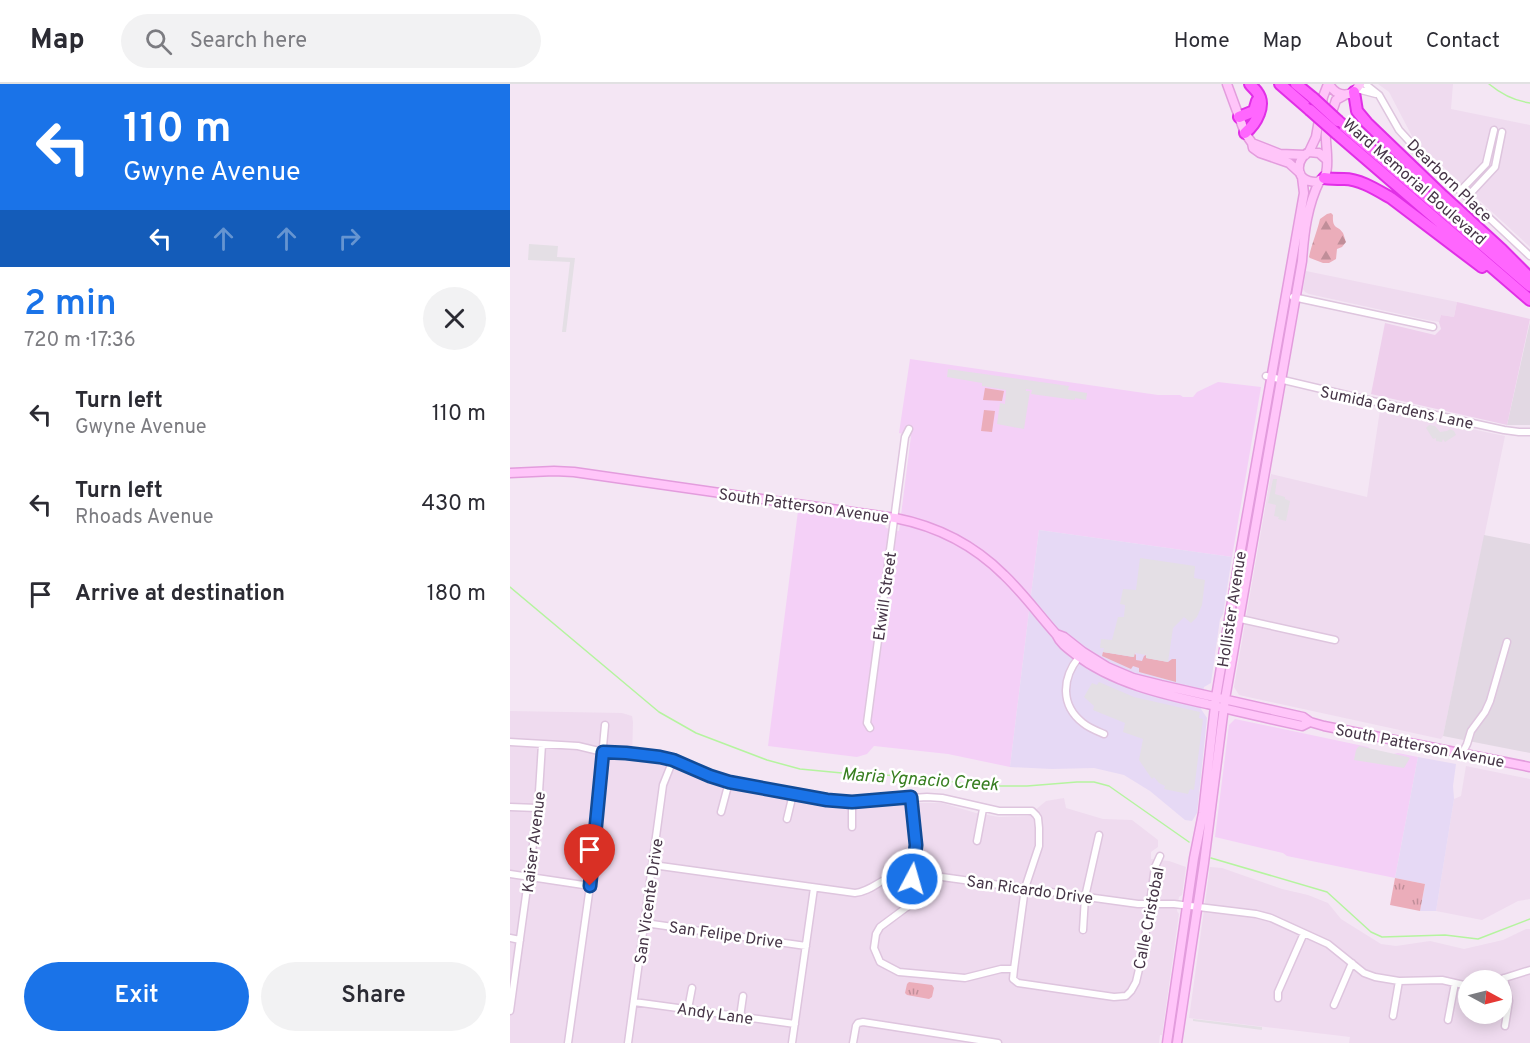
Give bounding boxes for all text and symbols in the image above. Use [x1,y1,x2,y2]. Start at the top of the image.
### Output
search box [121,14,541,68]
text: Map [30,23,85,59]
icon: search [142,25,175,58]
text: Search here [190,28,307,55]
text: Home [1174,28,1230,55]
text: Map [1263,28,1302,55]
text: About [1335,28,1393,55]
text: Contact [1426,28,1500,55]
text: 110 m [123,104,232,157]
icon: left [24,108,102,186]
street label: Ward Memorial Boulevard [1338,115,1489,250]
street label: Dearborn Place [1402,136,1495,227]
text: Gwyne Avenue [123,156,301,190]
icon: left [144,222,177,255]
icon: ahead [207,222,240,255]
icon: ahead [270,222,303,255]
icon: right [333,222,366,255]
text: 2 min [24,282,117,328]
button: close [423,287,486,350]
text: 720 m · 17:36 [24,328,136,354]
street label: Sumida Gardens Lane [1318,383,1475,435]
text: Turn left [75,388,163,415]
icon: left [24,398,57,431]
text: 110 m [432,401,486,428]
text: Gwyne Avenue [75,415,207,441]
text: Turn left [75,478,163,505]
street label: South Patterson Avenue [717,485,890,529]
icon: left [24,488,57,521]
text: 430 m [421,491,486,518]
text: Rhoads Avenue [75,505,214,531]
street label: Hollister Avenue [1214,550,1252,669]
street label: Ekwill Street [870,551,902,642]
icon: arrive [24,578,57,611]
text: Arrive at destination [75,581,285,608]
text: 180 m [427,581,486,608]
street label: South Patterson Avenue [1333,721,1506,773]
water label: Maria Ygnacio Creek [841,764,1000,798]
street label: Kaiser Avenue [519,791,551,894]
pin [564,824,615,886]
icon: arrive [573,833,606,866]
street label: San Vicente Drive [631,837,669,965]
position arrow [880,847,944,911]
street label: Calle Cristobal [1130,865,1170,971]
street label: San Ricardo Drive [965,872,1094,910]
street label: San Felipe Drive [667,918,784,954]
button: Exit [24,962,249,1031]
button: Share [261,962,486,1031]
north arrow [1458,970,1512,1024]
map controls [1458,970,1512,1024]
street label: Andy Lane [675,1000,754,1030]

